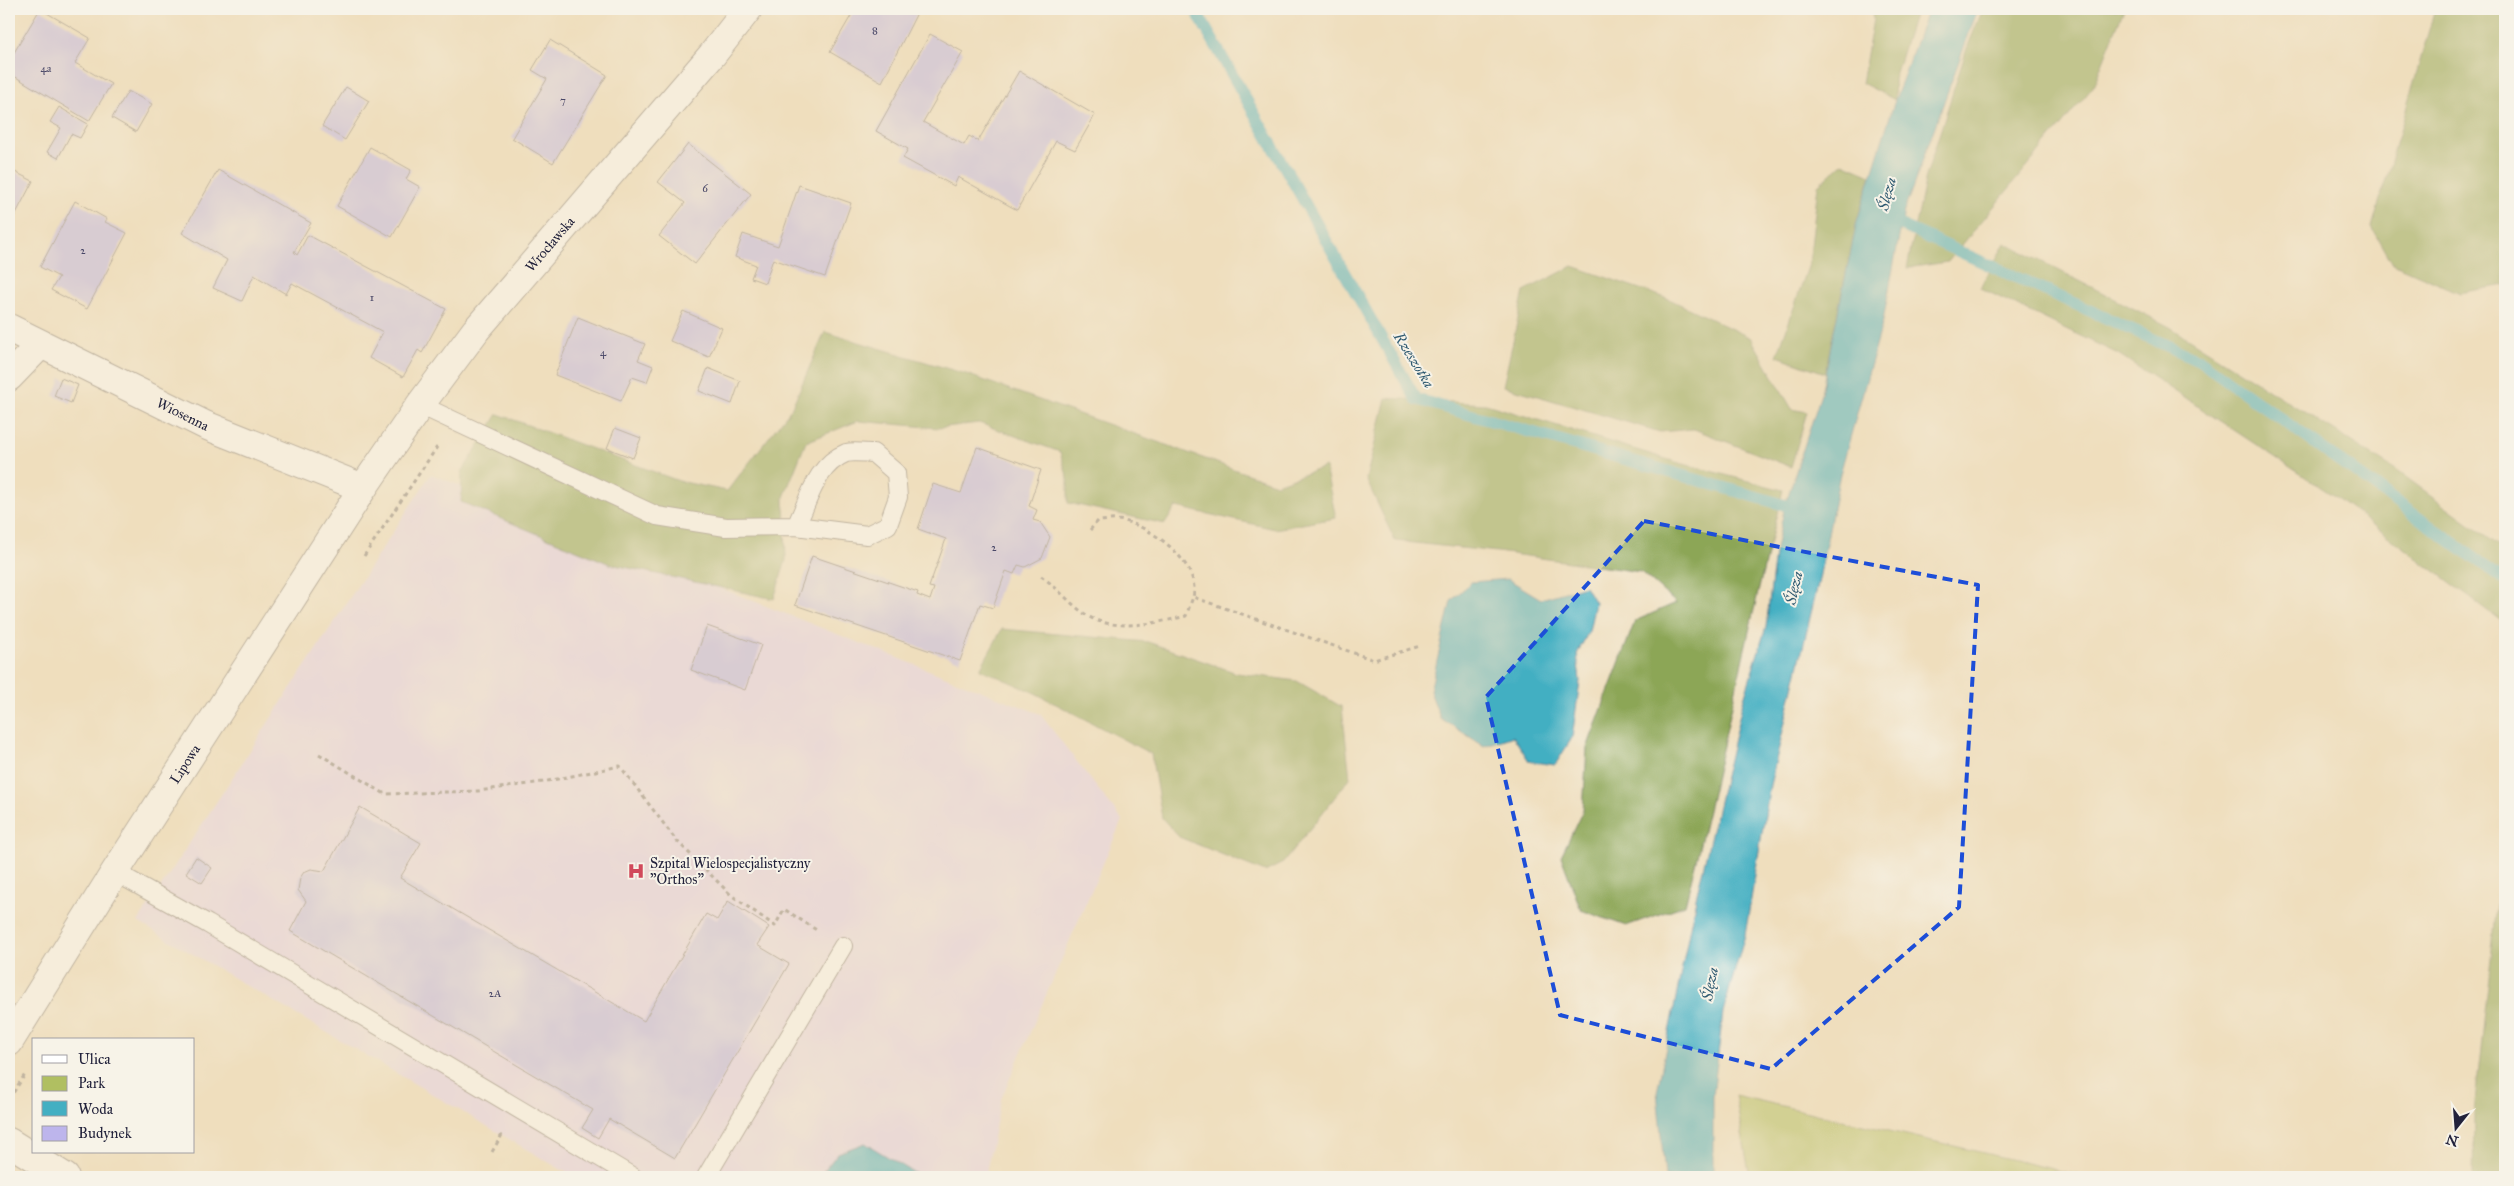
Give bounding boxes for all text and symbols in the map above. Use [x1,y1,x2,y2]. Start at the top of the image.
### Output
house number: 8 [872,24,878,37]
house number: 4a [41,62,52,75]
house number: 7 [560,94,566,107]
water label: Ślęza [1873,175,1900,214]
house number: 6 [702,182,708,195]
street label: Wrocławska [521,213,578,275]
house number: 2 [80,244,86,257]
house number: 1 [370,291,374,304]
water label: Rzeszotka [1389,328,1438,391]
house number: 4 [600,346,607,359]
street label: Wiosenna [154,394,211,434]
house number: 2 [991,541,997,554]
water label: Ślęza [1780,569,1807,607]
street label: Lipowa [166,741,204,787]
place label: Szpital Wielospecjalistyczny "Orthos" [650,855,811,888]
hospital icon: Szpital Wielospecjalistyczny "Orthos" [626,861,646,881]
water label: Ślęza [1697,966,1722,1003]
house number: 2A [489,987,502,1000]
legend [32,1038,195,1154]
text: Ulica [78,1050,111,1068]
text: Park [78,1074,105,1092]
text: Woda [78,1100,114,1118]
north arrow [2432,1104,2482,1154]
text: Budynek [78,1124,132,1142]
text: N [2444,1130,2461,1150]

